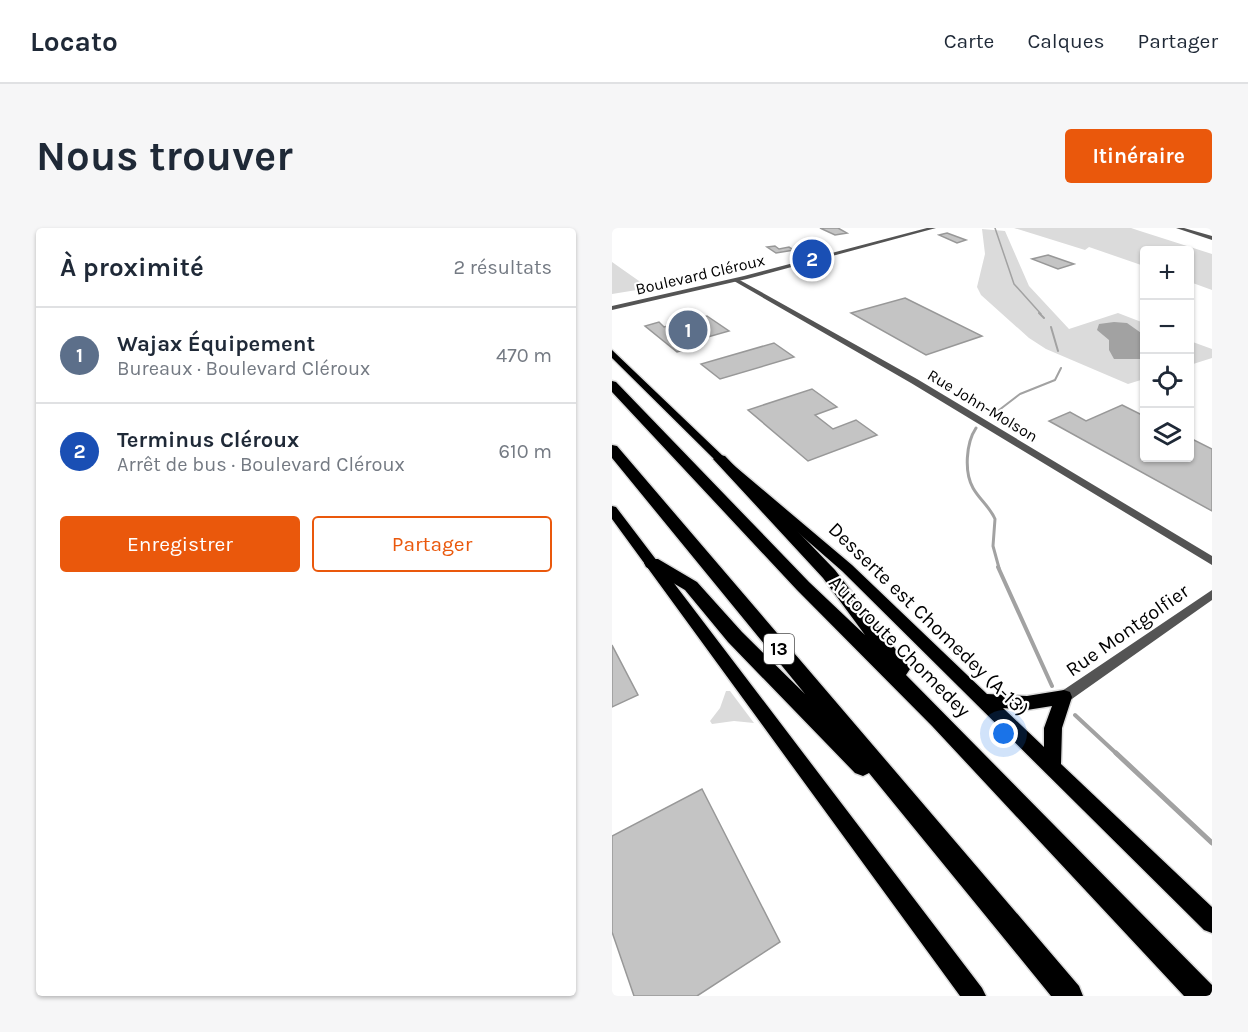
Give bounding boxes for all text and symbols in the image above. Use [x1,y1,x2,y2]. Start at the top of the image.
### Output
text: Locato [30,25,118,58]
text: Carte [944,29,994,53]
text: Calques [1027,29,1105,53]
text: Partager [1138,29,1218,53]
button: Itinéraire [1065,129,1212,183]
text: Nous trouver [36,131,293,181]
pin: 2 [792,237,832,282]
map controls [1140,246,1194,462]
button: + [1140,246,1194,300]
street label: Boulevard Cléroux [634,250,767,299]
text: À proximité [60,252,204,283]
text: 2 résultats [453,256,552,279]
button: − [1140,300,1194,354]
pin: 1 [668,308,708,352]
text: Wajax Équipement [117,331,315,357]
text: 1 [76,344,83,367]
text: 470 m [496,344,552,367]
button: locate [1140,354,1194,408]
text: Bureaux · Boulevard Cléroux [117,357,370,380]
street label: Rue John-Molson [924,365,1041,446]
button: layers [1140,408,1194,462]
text: Terminus Cléroux [117,427,299,453]
text: 2 [73,440,86,463]
text: 610 m [499,440,552,463]
text: Arrêt de bus · Boulevard Cléroux [117,453,405,476]
button: Enregistrer [60,516,300,572]
button: Partager [312,516,552,572]
street label: Desserte est Chomedey (A-13) [824,518,1033,721]
street label: Autoroute Chomedey [824,571,975,722]
street label: Rue Montgolfier [1061,579,1194,681]
road number: 13 [764,634,794,664]
your location [989,719,1018,748]

